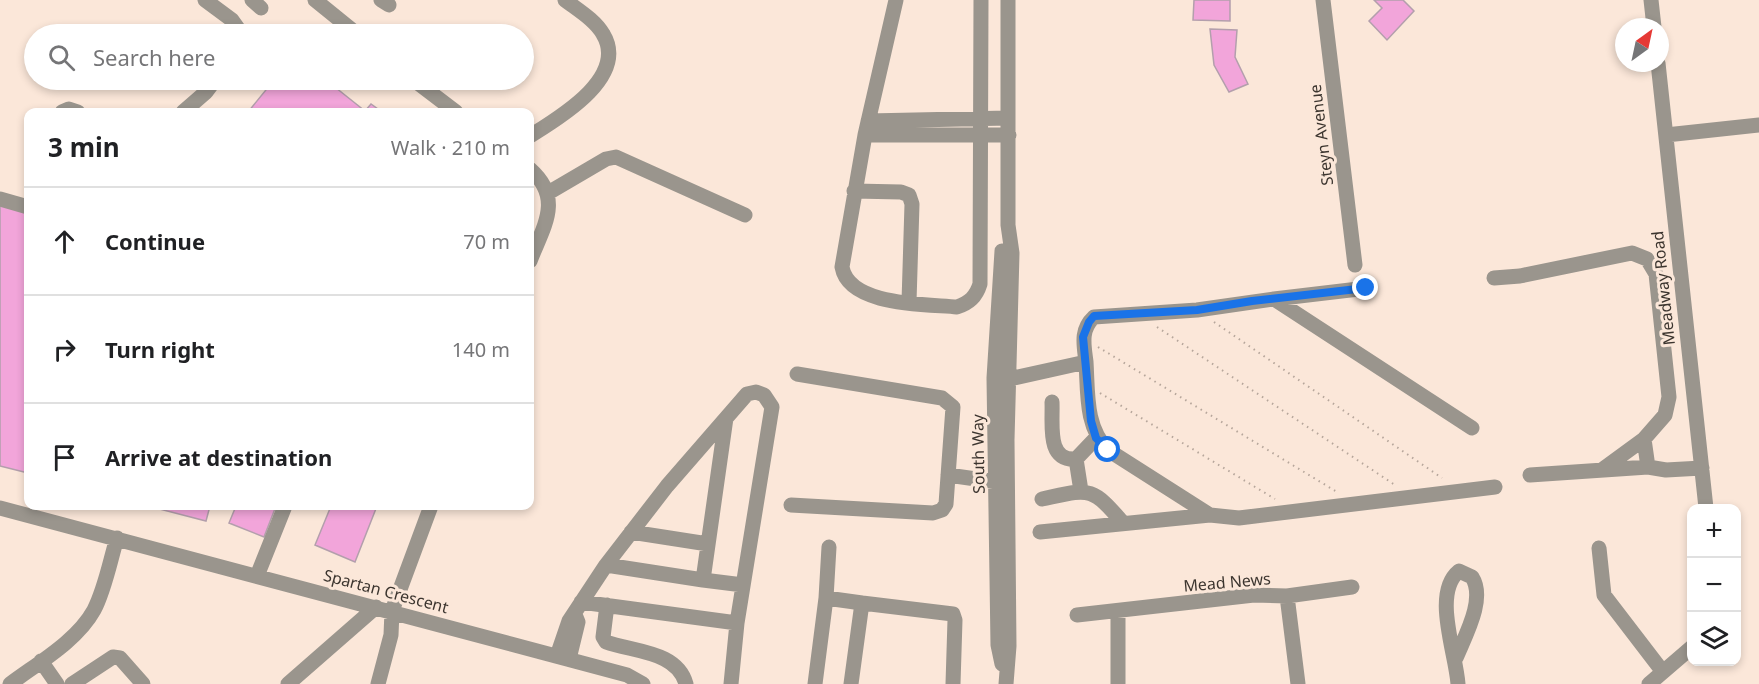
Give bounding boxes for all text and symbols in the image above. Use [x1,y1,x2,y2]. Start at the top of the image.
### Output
north arrow [1615,18,1669,72]
search box [24,24,534,90]
icon: search [45,41,78,74]
text: Search here [93,42,215,72]
street label: Steyn Avenue [1304,83,1338,187]
text: 3 min [48,129,120,165]
text: Walk · 210 m [391,134,510,161]
icon: ahead [48,225,81,258]
text: Continue [105,226,205,256]
text: 70 m [463,228,510,255]
street label: Meadway Road [1646,230,1680,346]
route end [1352,274,1378,300]
icon: right [48,333,81,366]
text: Turn right [105,334,215,364]
text: 140 m [452,336,510,363]
street label: South Way [966,413,990,494]
route start [1094,436,1120,462]
icon: arrive [48,441,81,474]
text: Arrive at destination [105,442,332,472]
map controls [1687,504,1741,666]
button: + [1687,504,1741,558]
button: − [1687,558,1741,612]
street label: Spartan Crescent [321,564,451,618]
street label: Mead News [1182,567,1272,597]
button: layers [1687,612,1741,666]

